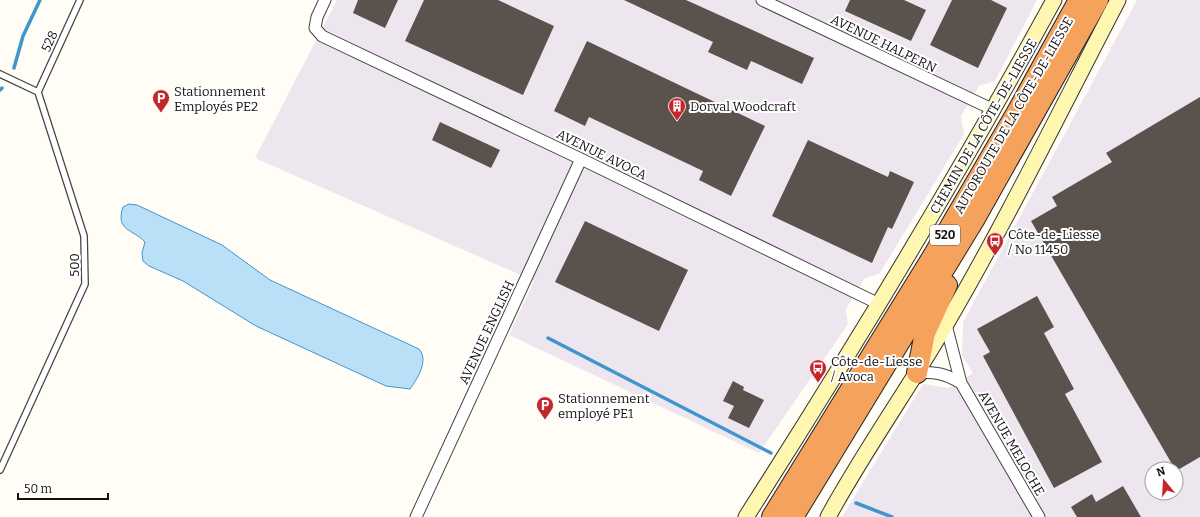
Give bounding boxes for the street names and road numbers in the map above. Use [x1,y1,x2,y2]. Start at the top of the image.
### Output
street label: AVENUE HALPERN [829,11,939,76]
street label: AUTOROUTE DE LA CÔTE-DE-LIESSE [951,14,1076,216]
street label: 528 [38,28,61,54]
street label: CHEMIN DE LA CÔTE-DE-LIESSE [927,36,1040,217]
street label: AVENUE AVOCA [554,126,650,183]
road number: 520 [930,225,960,245]
street label: 500 [67,253,82,277]
street label: AVENUE ENGLISH [456,278,517,386]
street label: AVENUE MELOCHE [976,388,1048,498]

